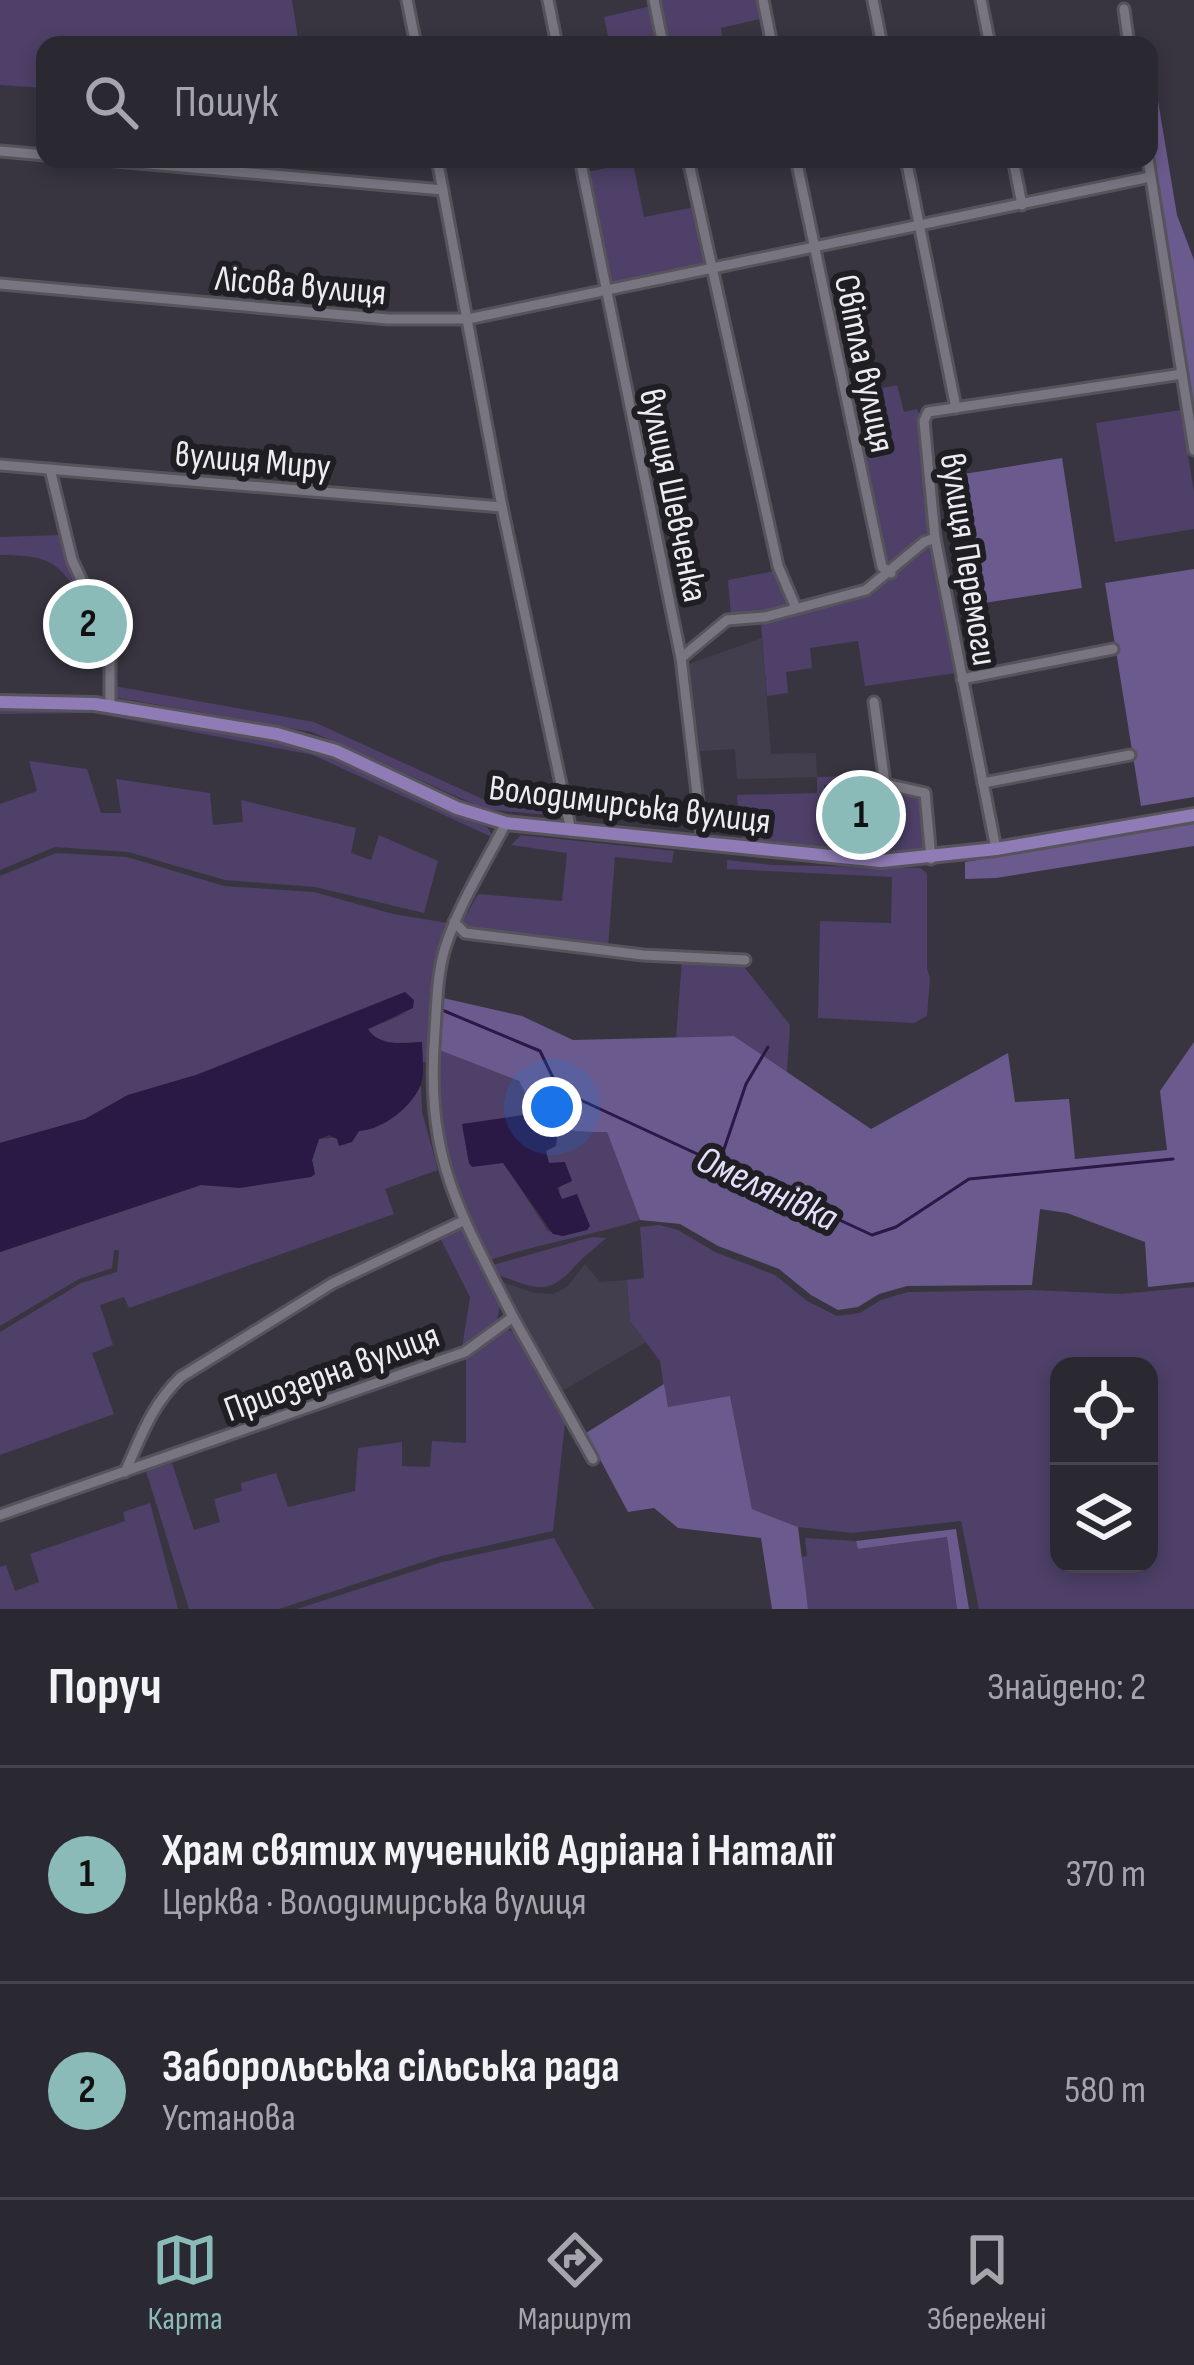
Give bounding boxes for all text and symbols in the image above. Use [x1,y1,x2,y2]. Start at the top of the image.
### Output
search box [36,36,1158,168]
icon: search [78,69,144,135]
text: Пошук [174,75,278,130]
street label: Лісова вулиця [213,258,388,315]
street label: Світла вулиця [824,271,903,456]
street label: вулиця Шевченка [629,385,716,606]
street label: вулиця Миру [173,433,333,490]
street label: вулиця Перемоги [930,450,1006,669]
pin: 2 [49,579,127,669]
street label: Володимирська вулиця [486,767,773,844]
pin: 1 [822,770,900,860]
your location [522,1077,582,1137]
water label: Омелянівка [689,1136,845,1242]
street label: Приозерна вулиця [219,1315,445,1432]
map controls [1050,1357,1158,1573]
button: locate [1050,1357,1158,1465]
button: layers [1050,1465,1158,1573]
text: Поруч [48,1657,162,1718]
text: Знайдено: 2 [987,1664,1146,1711]
text: Храм святих мучеників Адріана і Наталії [162,1824,834,1879]
text: 1 [79,1851,95,1898]
text: 370 m [1066,1851,1146,1898]
text: Церква · Володимирська вулиця [162,1879,587,1926]
text: Заборольська сільська рада [162,2040,620,2095]
text: 2 [78,2067,96,2114]
text: 580 m [1065,2067,1146,2114]
text: Установа [162,2095,296,2142]
tab: Карта [148,2227,223,2339]
tab: Маршрут [518,2227,632,2339]
tab: Збережені [927,2227,1046,2339]

